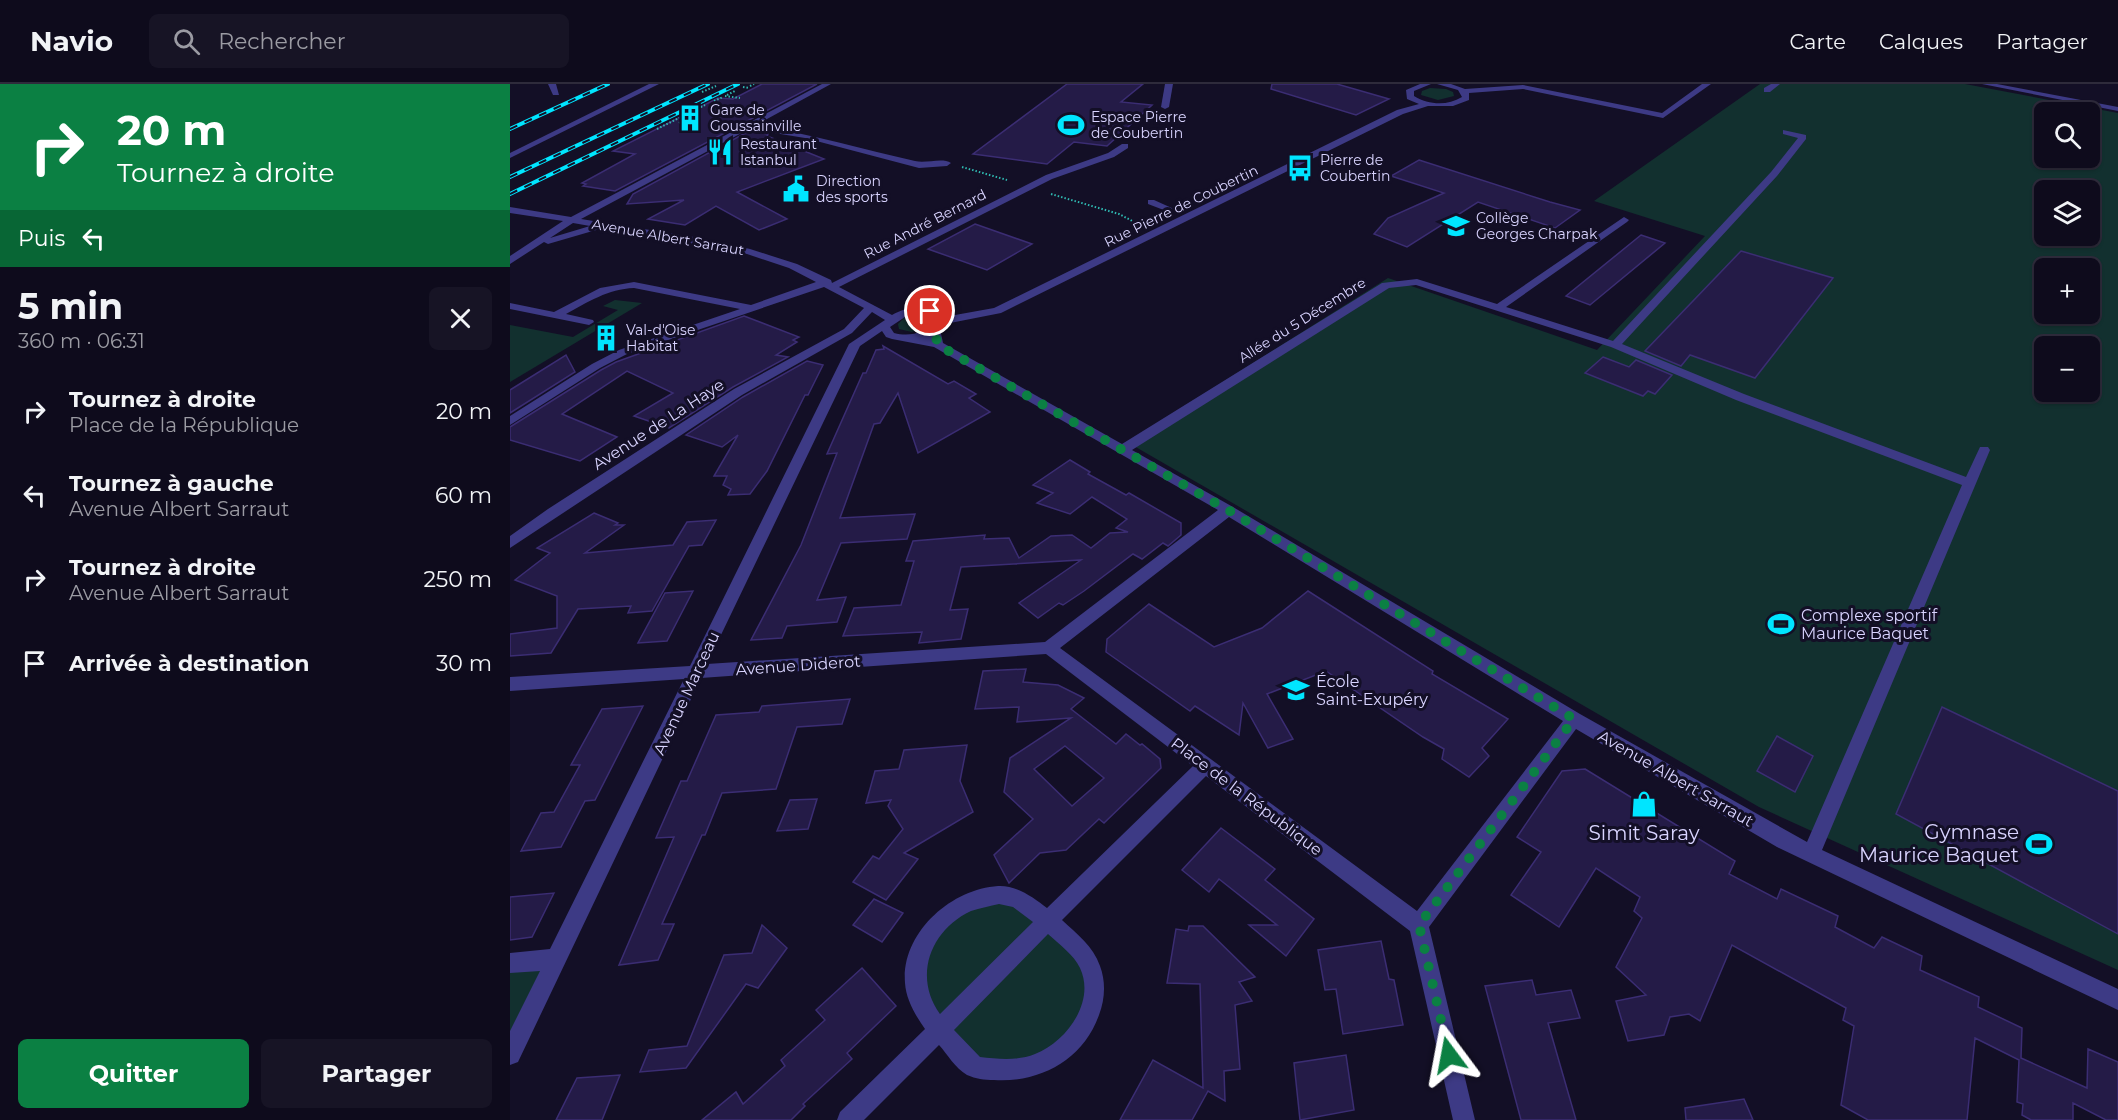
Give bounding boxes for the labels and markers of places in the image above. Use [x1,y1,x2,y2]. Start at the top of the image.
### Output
place label: Gare de Goussainville [710,101,801,135]
building icon: Gare de Goussainville [675,103,705,133]
place label: Espace Pierre de Coubertin [1091,108,1186,142]
sports icon: Espace Pierre de Coubertin [1056,110,1086,140]
place label: Restaurant Istanbul [740,135,817,169]
restaurant icon: Restaurant Istanbul [705,137,735,167]
place label: Pierre de Coubertin [1320,151,1390,185]
bus stop icon: Pierre de Coubertin [1285,153,1315,183]
place label: Direction des sports [816,172,888,206]
public building icon: Direction des sports [781,174,811,204]
place label: Collège Georges Charpak [1476,209,1598,243]
school or university icon: Collège Georges Charpak [1441,211,1471,241]
pin [904,285,955,336]
place label: Val-d'Oise Habitat [626,321,695,355]
building icon: Val-d'Oise Habitat [591,323,621,353]
place label: Complexe sportif Maurice Baquet [1801,606,1938,643]
sports icon: Complexe sportif Maurice Baquet [1766,609,1796,639]
place label: École Saint-Exupéry [1316,672,1428,709]
school or university icon: École Saint-Exupéry [1281,675,1311,705]
shop icon: Simit Saray [1629,789,1659,819]
place label: Gymnase Maurice Baquet [1859,820,2019,867]
place label: Simit Saray [1588,821,1700,845]
sports icon: Gymnase Maurice Baquet [2024,829,2054,859]

